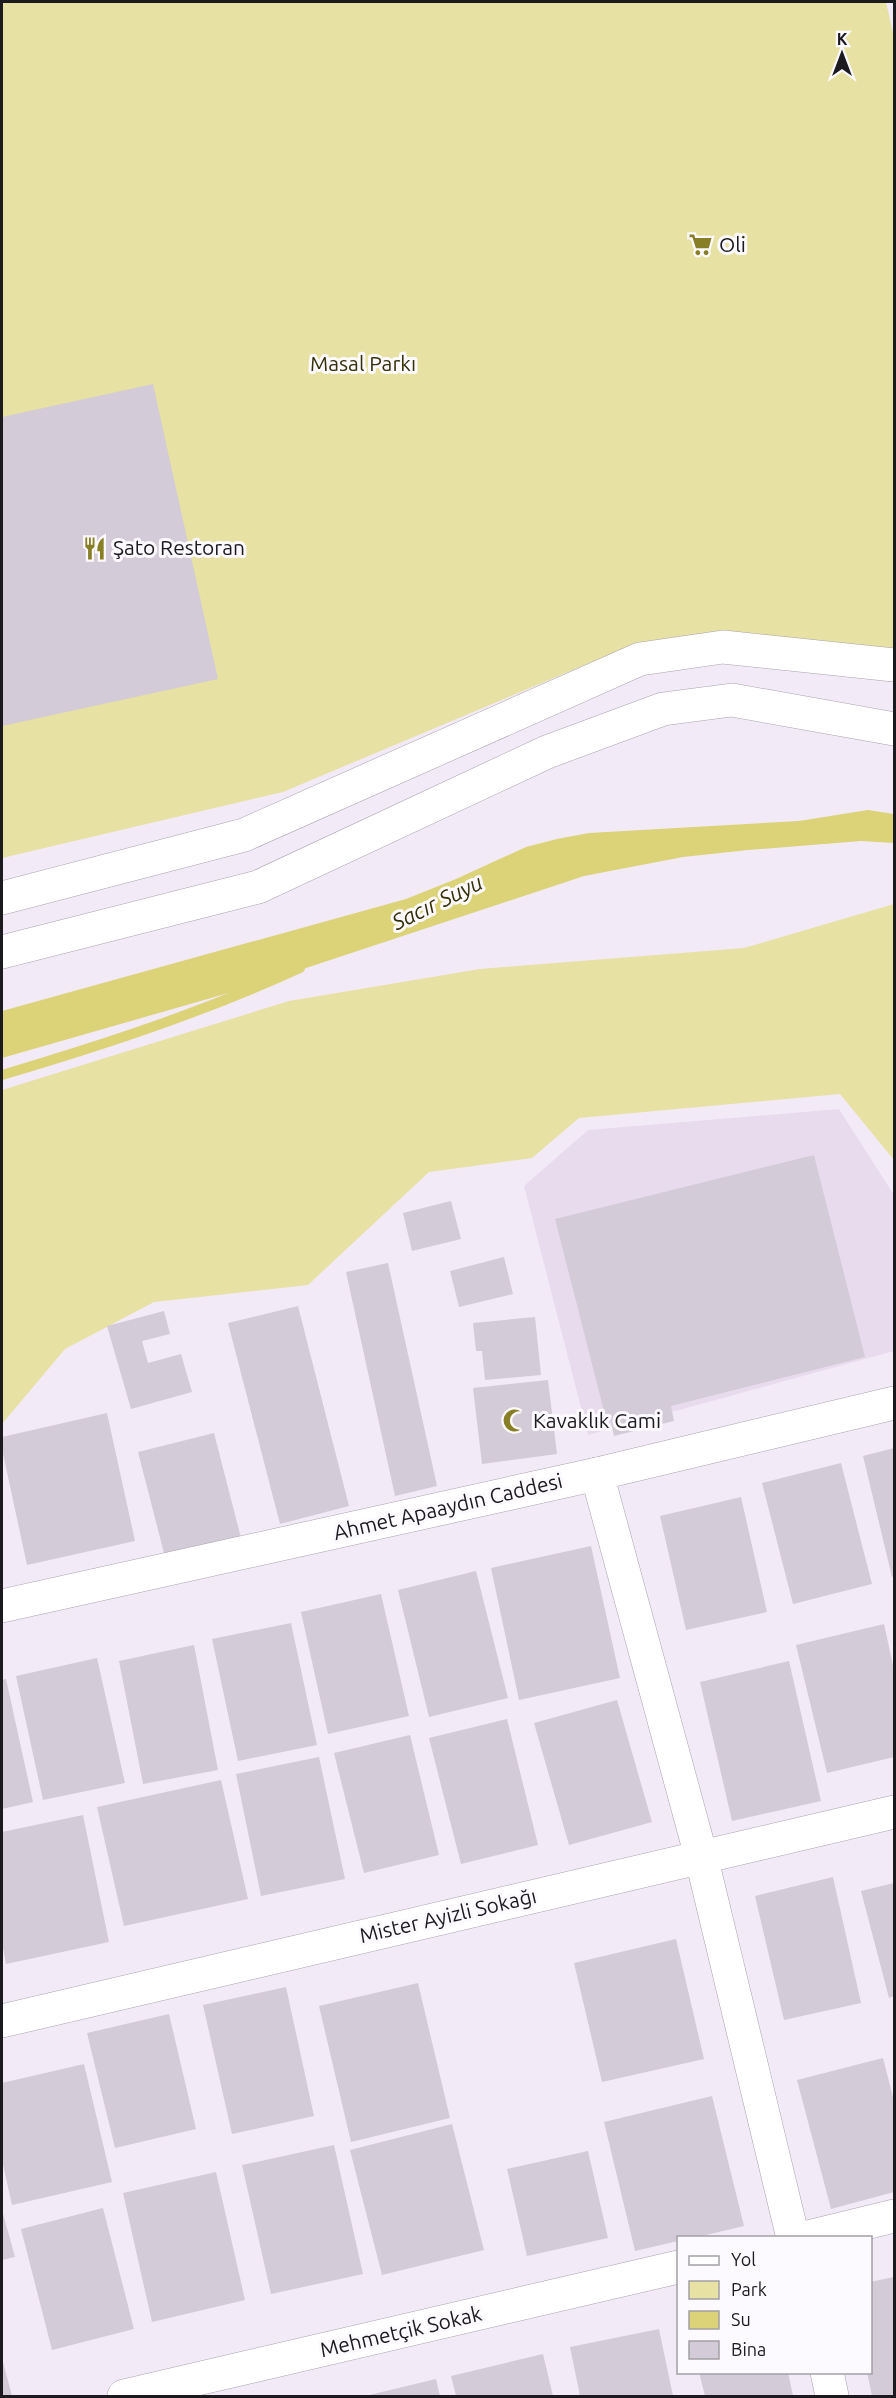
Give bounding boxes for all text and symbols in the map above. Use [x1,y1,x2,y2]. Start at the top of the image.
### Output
north arrow [812,24,872,84]
text: K [837,30,848,48]
supermarket icon: Oli [688,232,714,258]
place label: Oli [719,232,746,256]
park label: Masal Parkı [310,351,416,375]
restaurant icon: Şato Restoran [82,535,108,561]
place label: Şato Restoran [113,535,245,559]
water label: Sacır Suyu [387,869,486,935]
mosque icon: Kavaklık Cami [502,1408,528,1434]
place label: Kavaklık Cami [533,1408,661,1432]
street label: Ahmet Apaaydın Caddesi [331,1468,565,1544]
street label: Mister Ayizli Sokağı [357,1883,539,1947]
legend [677,2236,872,2374]
text: Yol [731,2249,756,2269]
text: Park [731,2279,767,2299]
street label: Mehmetçik Sokak [318,2301,484,2361]
text: Su [731,2309,751,2329]
text: Bina [731,2339,766,2359]

